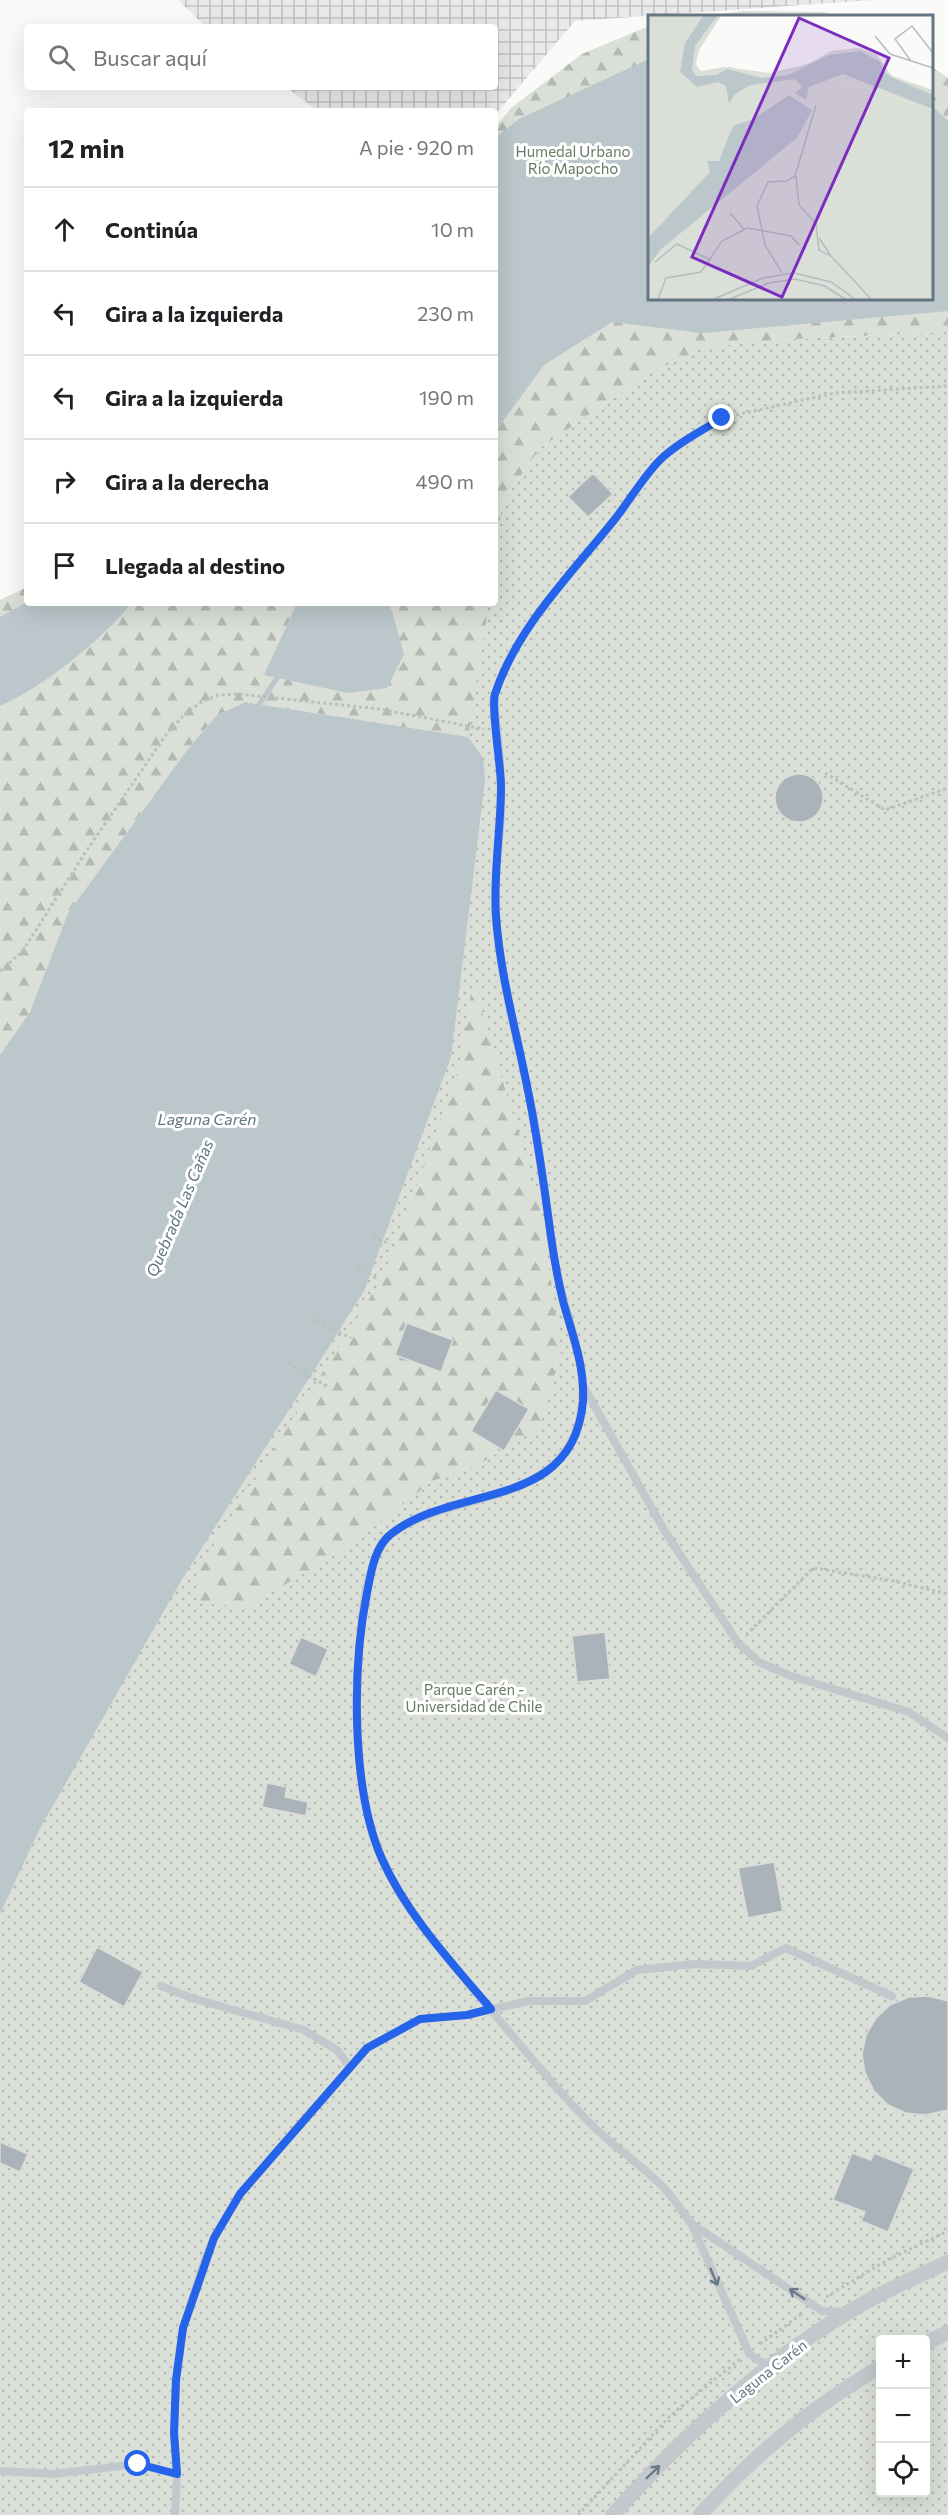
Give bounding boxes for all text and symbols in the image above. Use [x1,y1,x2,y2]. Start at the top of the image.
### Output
inset map [648,15,933,300]
search box [24,24,498,90]
icon: search [45,41,78,74]
text: Buscar aquí [93,44,207,71]
text: 12 min [48,132,125,163]
text: A pie · 920 m [359,135,474,159]
park label: Humedal Urbano Río Mapocho [515,142,631,177]
icon: ahead [48,213,81,246]
text: Continúa [105,216,198,243]
text: 10 m [431,217,474,241]
icon: left [48,297,81,330]
text: Gira a la izquierda [105,300,283,327]
text: 230 m [417,301,474,325]
icon: left [48,381,81,414]
text: Gira a la izquierda [105,384,283,411]
text: 190 m [419,385,474,409]
route end [708,404,734,430]
icon: right [48,465,81,498]
text: Gira a la derecha [105,468,269,495]
text: 490 m [416,469,474,493]
icon: arrive [48,549,81,582]
text: Llegada al destino [105,552,285,579]
water label: Laguna Carén [158,1109,256,1128]
water label: Quebrada Las Cañas [141,1137,217,1279]
park label: Parque Carén - Universidad de Chile [405,1680,543,1715]
one-way arrow [709,2267,721,2285]
one-way arrow [790,2288,806,2300]
street label: Laguna Carén [726,2335,810,2407]
map controls [876,2335,930,2497]
button: + [876,2335,930,2389]
button: − [876,2389,930,2443]
button: locate [876,2443,930,2497]
route start [124,2450,150,2476]
one-way arrow [645,2465,660,2479]

